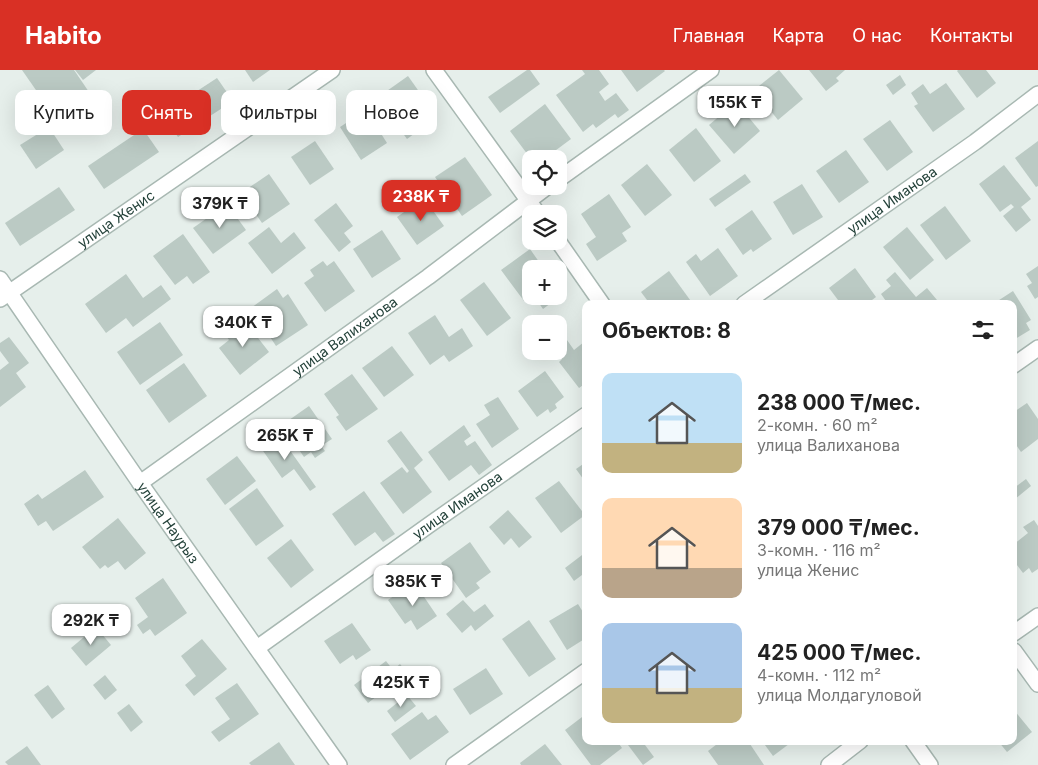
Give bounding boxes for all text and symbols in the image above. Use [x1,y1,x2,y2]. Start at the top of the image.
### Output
text: Habito [25,21,102,50]
text: Главная [673,25,744,46]
text: Карта [772,25,824,46]
text: О нас [852,25,902,46]
text: Контакты [930,25,1013,46]
pin: 155K ₸ [694,85,776,128]
chip: Купить [15,90,112,135]
chip: Снять [122,90,211,135]
chip: Фильтры [221,90,336,135]
chip: Новое [346,90,437,135]
text: 155K ₸ [708,92,762,112]
map controls [522,150,567,360]
button: locate [522,150,567,195]
street label: улица Иманова [844,162,940,237]
pin: 238K ₸ [380,180,462,222]
street label: улица Женис [74,186,157,251]
pin: 379K ₸ [179,186,261,229]
text: 238K ₸ [393,186,449,206]
text: 379K ₸ [192,193,248,213]
button: layers [522,205,567,250]
button: + [522,260,567,305]
street label: улица Валиханова [289,293,401,379]
pin: 340K ₸ [202,306,284,348]
text: 340K ₸ [214,312,272,332]
button: − [522,315,567,360]
icon: filters [969,316,997,344]
text: Объектов: 8 [602,318,731,343]
text: 238 000 ₸/мес. [757,390,921,415]
icon: home [642,393,702,453]
text: 2-комн. · 60 m² [757,415,878,435]
pin: 265K ₸ [244,418,326,461]
text: 265K ₸ [257,425,313,445]
text: улица Валиханова [757,435,900,455]
street label: улица Иманова [409,468,505,542]
street label: улица Наурыз [134,478,203,566]
text: 379 000 ₸/мес. [757,515,920,540]
icon: home [642,518,702,578]
text: 3-комн. · 116 m² [757,540,881,560]
text: улица Женис [757,560,859,580]
pin: 385K ₸ [372,564,454,607]
text: 385K ₸ [385,571,441,591]
pin: 292K ₸ [50,604,132,646]
text: 292K ₸ [63,610,119,630]
text: 425 000 ₸/мес. [757,640,921,665]
icon: home [642,643,702,703]
text: 4-комн. · 112 m² [757,665,881,685]
pin: 425K ₸ [360,666,442,708]
text: 425K ₸ [372,672,430,692]
text: улица Молдагуловой [757,685,922,705]

